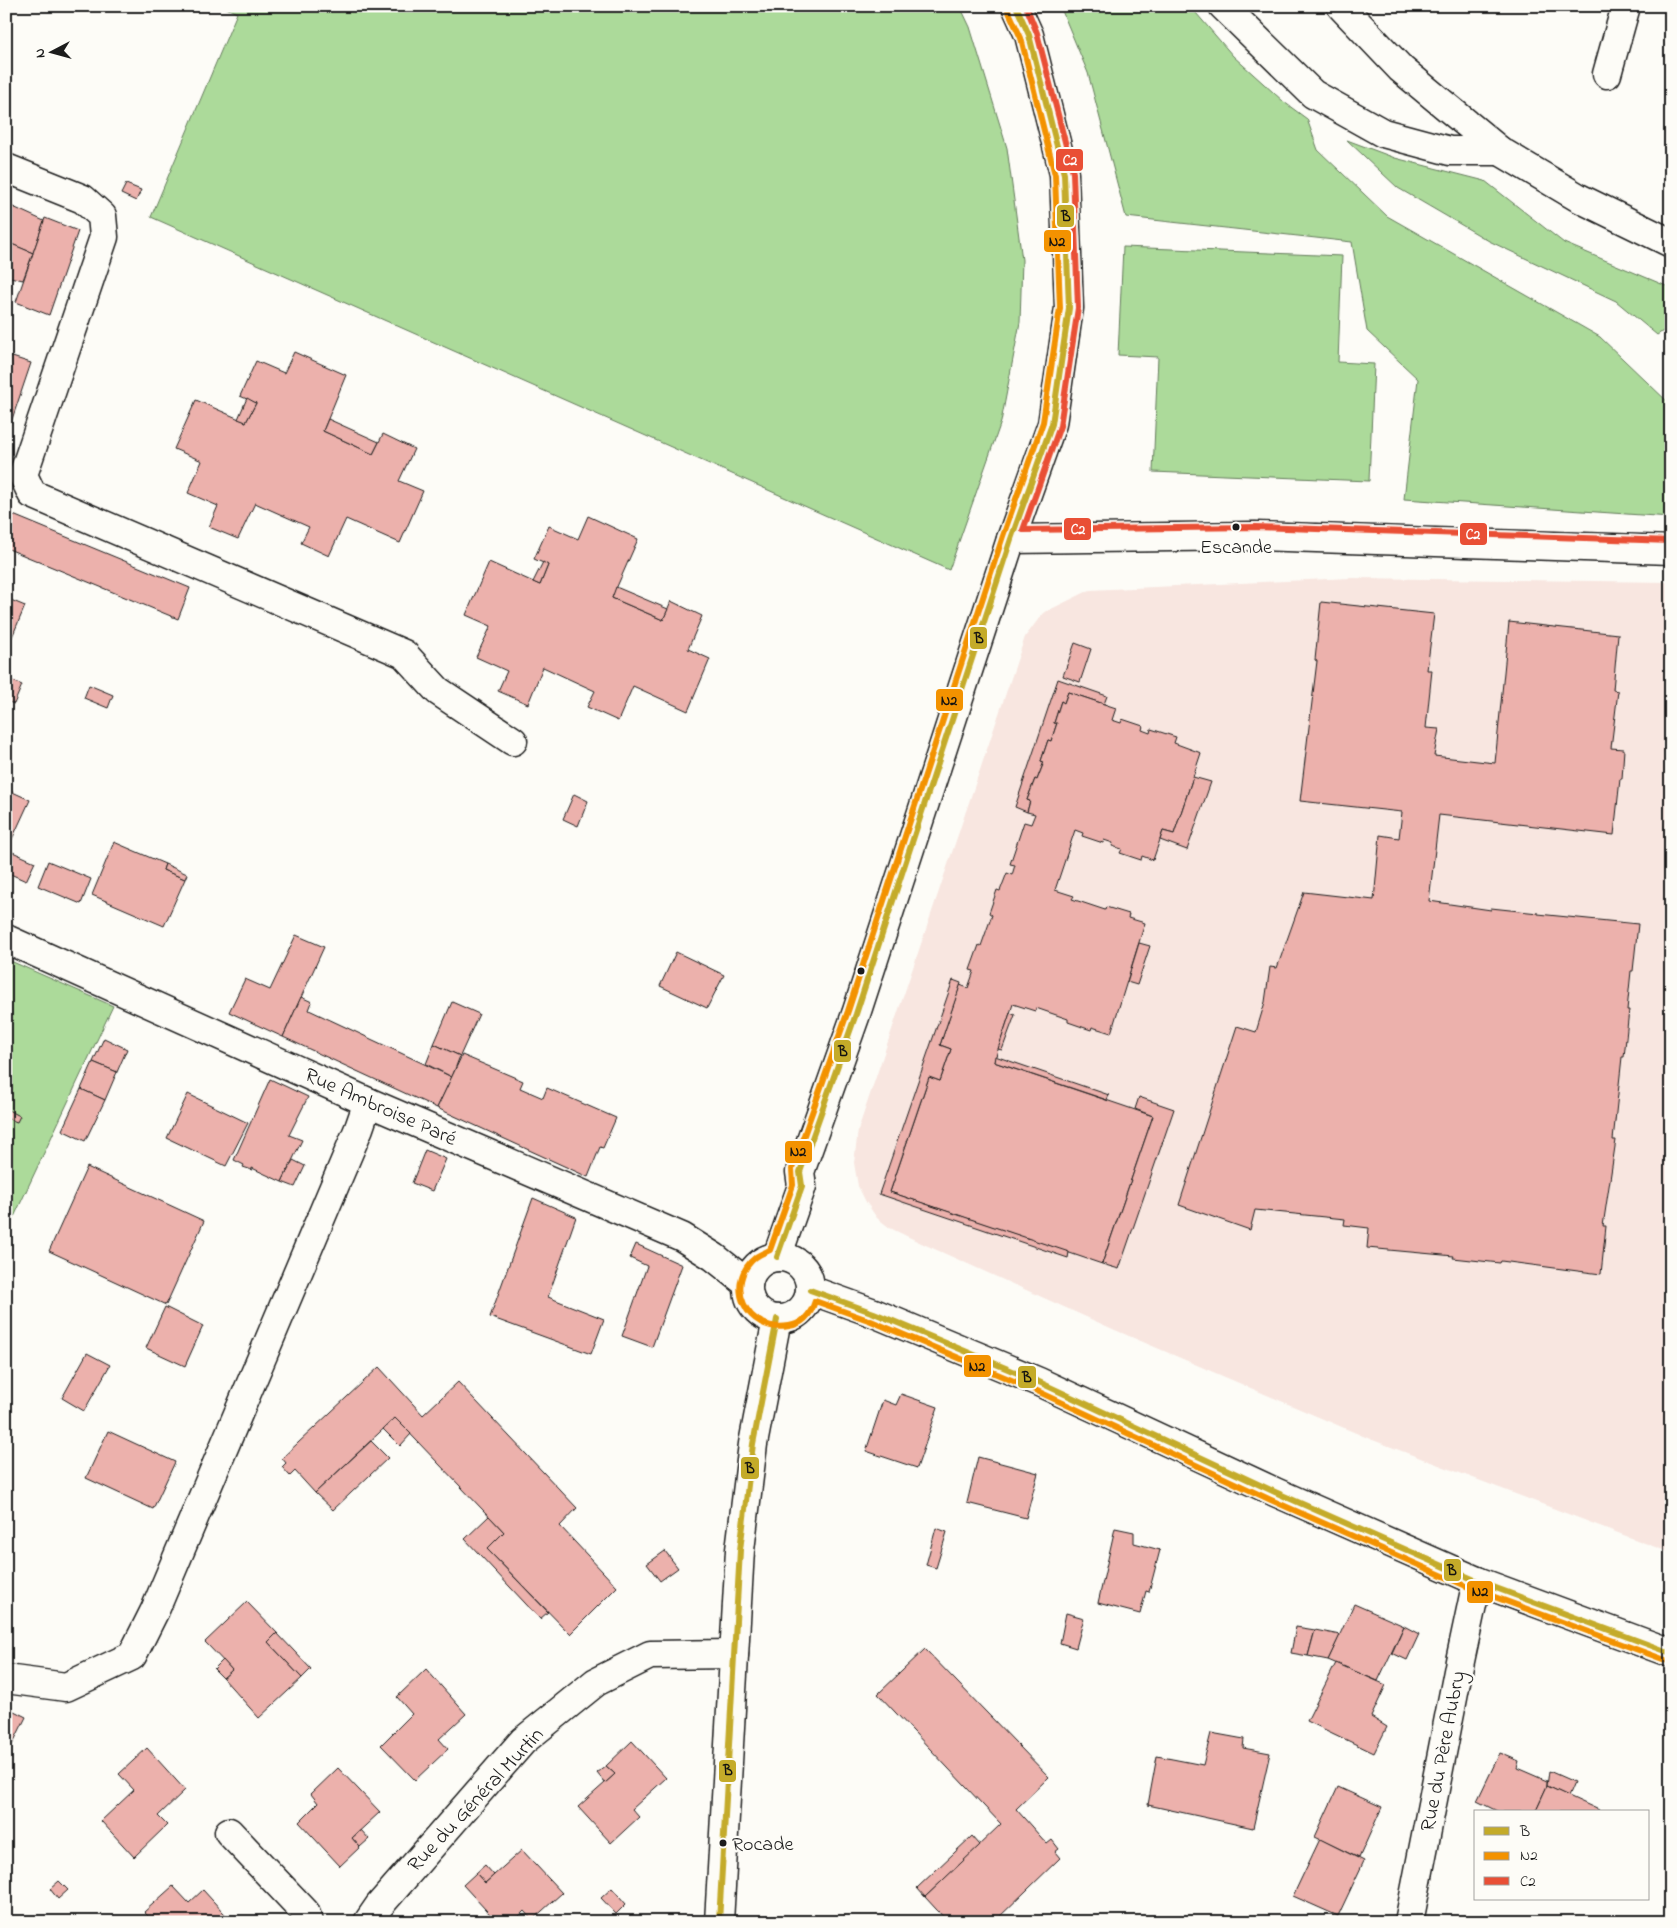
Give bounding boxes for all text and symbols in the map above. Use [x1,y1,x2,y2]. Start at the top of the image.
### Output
north arrow [28,28,78,78]
text: N [30,47,51,59]
line badge: C2 [1055,148,1084,172]
text: C2 [1063,151,1077,172]
line badge: B [1056,204,1075,228]
text: B [1060,207,1071,228]
line badge: N2 [1043,229,1072,253]
text: N2 [1049,232,1065,253]
line badge: C2 [1063,517,1092,541]
text: C2 [1071,520,1085,541]
marker: Escande [1231,522,1241,532]
line badge: C2 [1459,522,1488,546]
text: C2 [1466,525,1480,546]
place label: Escande [1200,534,1272,563]
line badge: B [969,626,988,650]
text: B [973,629,984,650]
line badge: N2 [935,688,964,712]
text: N2 [941,691,957,712]
unlabelled marker [856,966,866,976]
line badge: B [833,1039,852,1063]
text: B [837,1042,848,1063]
street label: Rue Ambroise Paré [300,1061,461,1155]
line badge: N2 [784,1140,813,1164]
text: N2 [790,1142,806,1163]
line badge: N2 [963,1354,992,1378]
text: N2 [969,1357,985,1378]
line badge: B [1017,1365,1037,1389]
text: B [1021,1368,1032,1389]
line badge: B [740,1456,760,1480]
text: B [744,1459,755,1480]
line badge: B [1443,1558,1462,1582]
text: B [1446,1561,1457,1582]
line badge: N2 [1466,1580,1494,1604]
text: N2 [1472,1582,1488,1603]
street label: Rue du Père Aubry [1414,1669,1476,1835]
street label: Rue du Général Murtin [401,1721,552,1880]
line badge: B [718,1759,737,1783]
text: B [722,1761,733,1782]
legend [1474,1810,1650,1900]
text: B [1519,1821,1530,1843]
place label: Rocade [732,1831,793,1860]
marker: Rocade [718,1838,728,1848]
text: N2 [1520,1845,1538,1867]
text: C2 [1520,1871,1536,1893]

